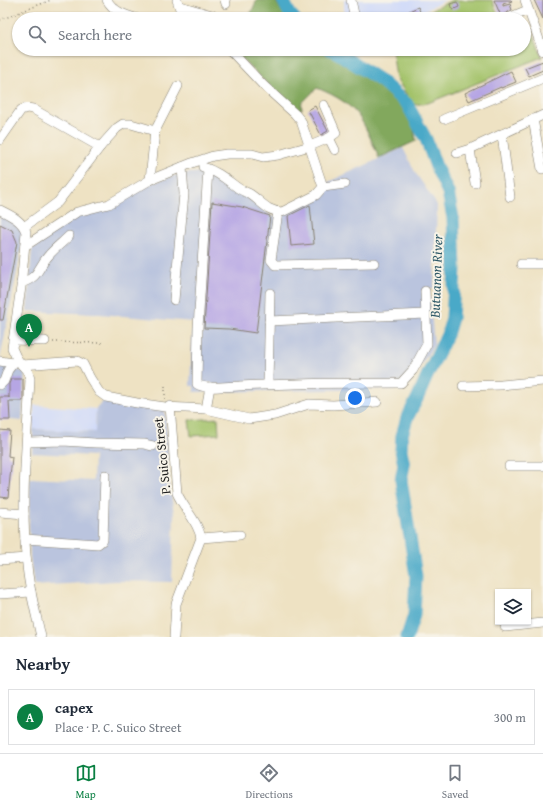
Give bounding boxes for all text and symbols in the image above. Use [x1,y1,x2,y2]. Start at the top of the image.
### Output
search box [12,12,531,56]
icon: search [26,23,48,45]
text: Search here [58,24,132,45]
water label: Butuanon River [425,233,447,319]
pin: A [16,314,42,347]
your location [345,388,365,408]
street label: P. Suico Street [148,416,175,495]
map controls [495,589,531,625]
button: layers [495,589,531,625]
text: Nearby [16,651,70,676]
text: capex [55,697,93,718]
text: A [26,708,34,727]
text: 300 m [494,708,526,727]
text: Place · P. C. Suico Street [55,718,182,737]
tab: Map [75,762,97,802]
tab: Directions [246,762,293,802]
tab: Saved [442,762,468,802]

